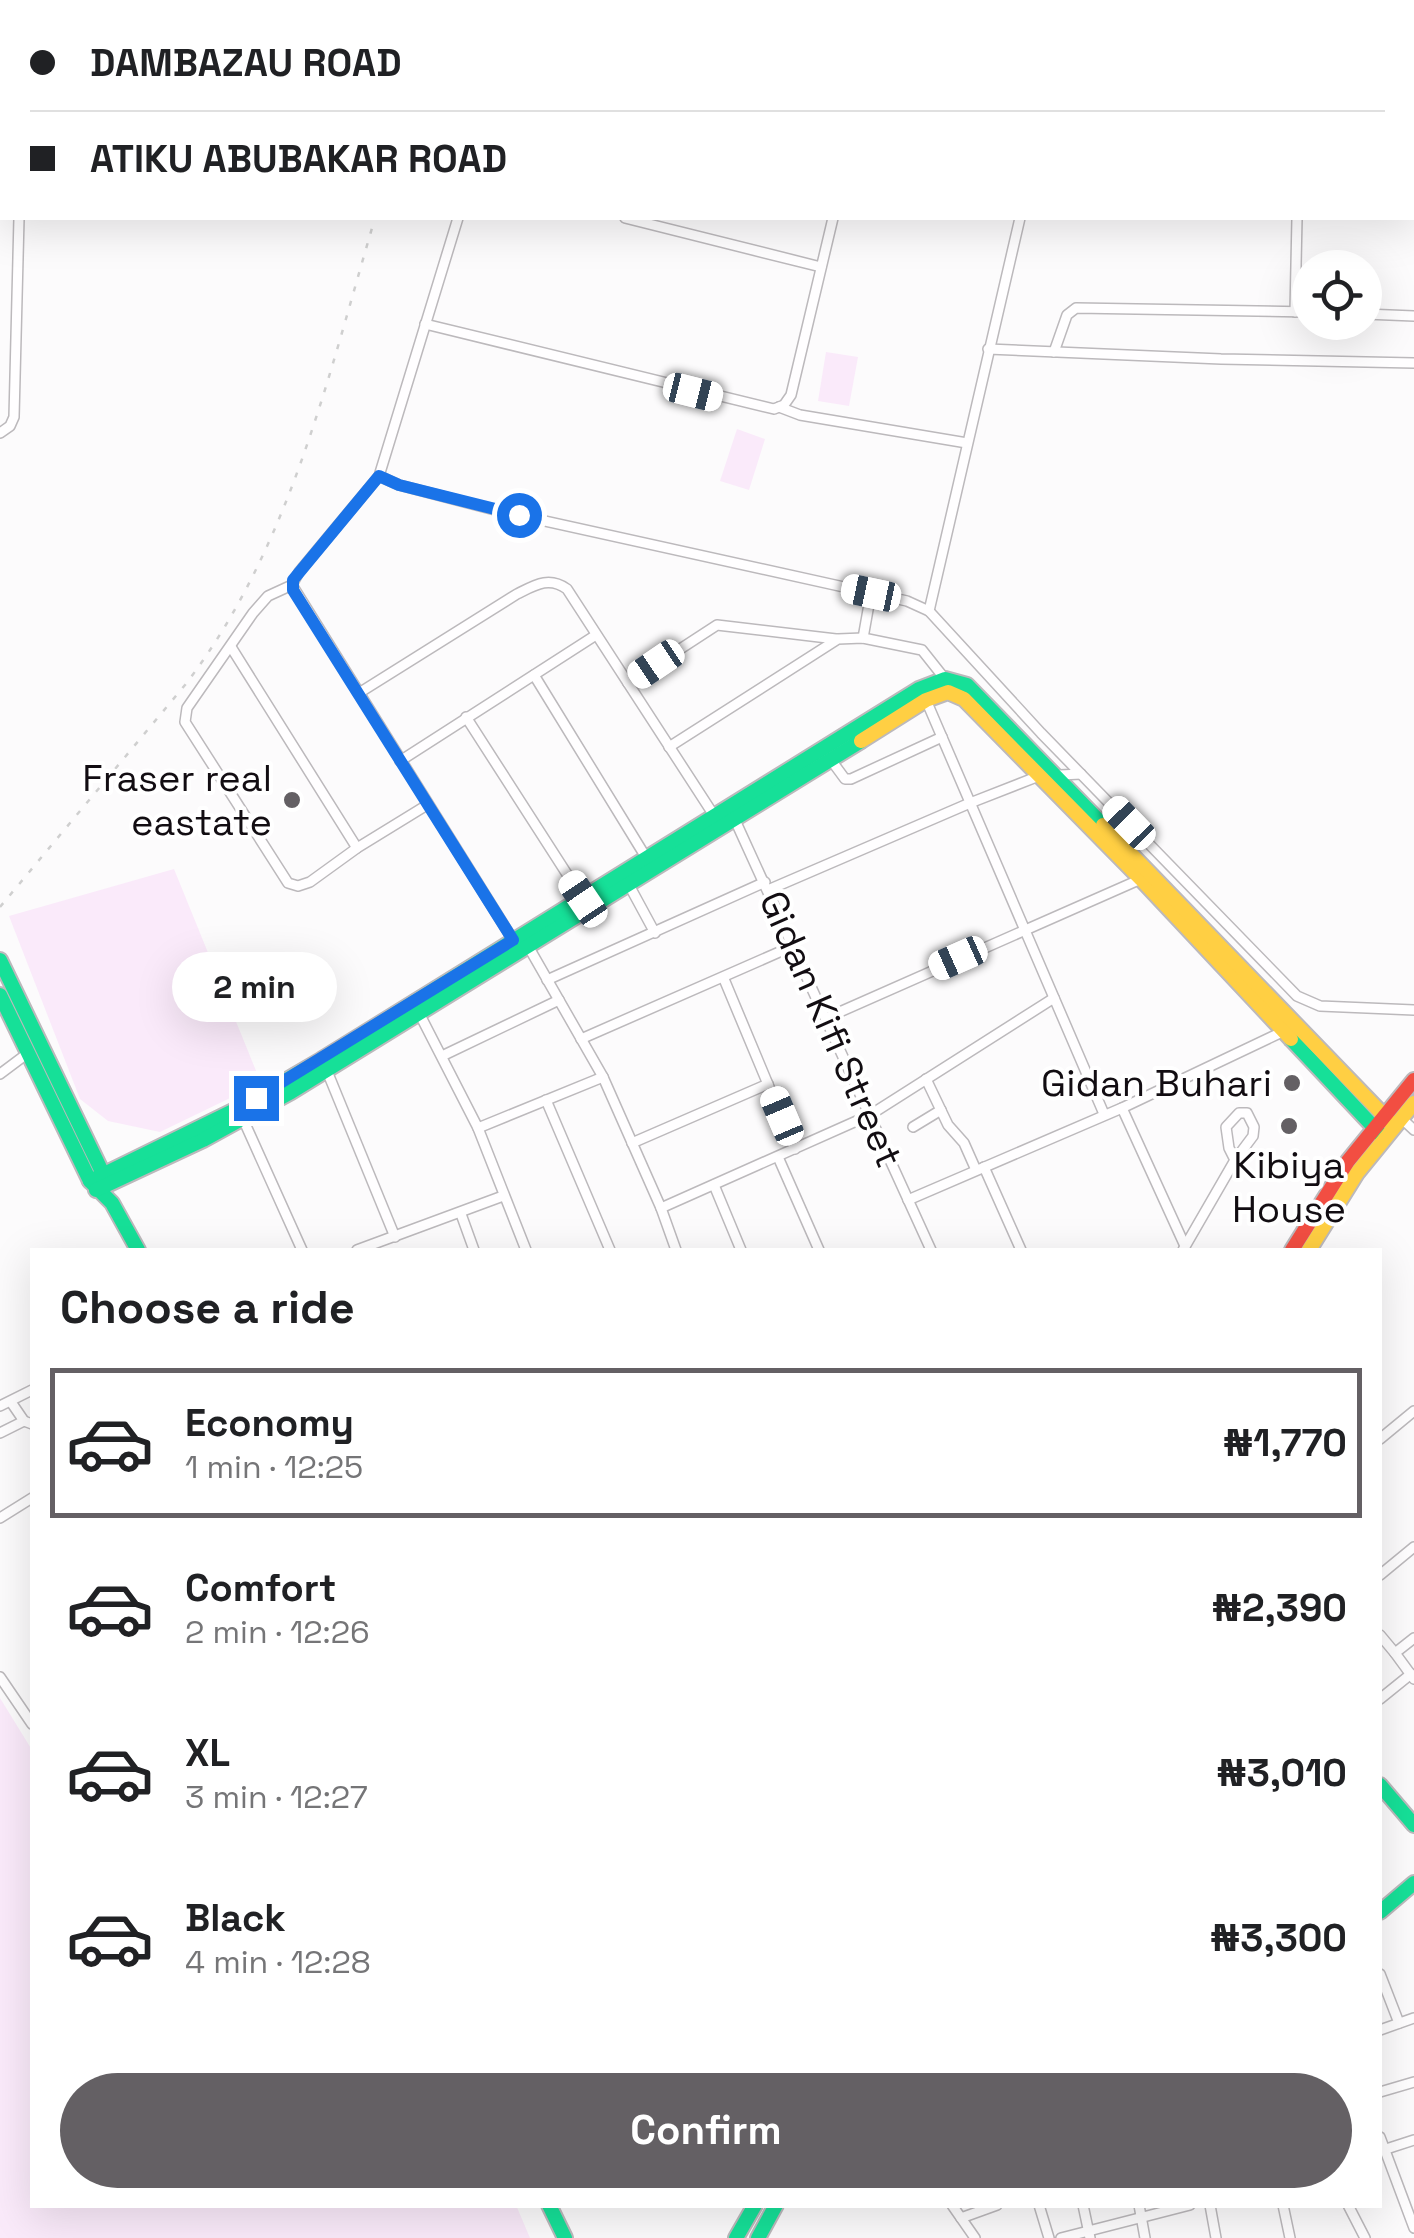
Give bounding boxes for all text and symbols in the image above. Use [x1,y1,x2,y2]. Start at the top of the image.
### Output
text: DAMBAZAU ROAD [90,39,401,87]
text: ATIKU ABUBAKAR ROAD [90,135,507,183]
map controls [1292,250,1382,340]
button: locate [1292,250,1382,340]
car [660,370,726,414]
route start [497,493,542,538]
car [839,572,903,614]
car [623,635,689,693]
place label: Fraser real eastate [82,754,272,846]
marker: Fraser real eastate [281,789,303,811]
car [1097,791,1161,855]
car [554,866,612,932]
street label: Gidan Kifi Street [749,883,913,1175]
car [924,932,992,984]
callout: 2 min [174,953,338,1023]
text: 2 min [213,967,296,1007]
place label: Gidan Buhari [1041,1059,1272,1107]
marker: Gidan Buhari [1281,1072,1303,1094]
route end [234,1076,279,1121]
car [756,1083,808,1149]
marker: Kibiya House [1278,1115,1300,1137]
place label: Kibiya House [1232,1141,1346,1233]
text: Choose a ride [60,1279,355,1336]
icon: car [65,1398,155,1488]
text: Economy [185,1399,354,1447]
text: ₦1,770 [1223,1419,1347,1467]
text: 1 min · 12:25 [185,1447,363,1487]
icon: car [65,1563,155,1653]
text: Comfort [185,1564,336,1612]
text: ₦2,390 [1211,1584,1347,1632]
text: 2 min · 12:26 [185,1612,370,1652]
icon: car [65,1728,155,1818]
text: XL [185,1729,230,1777]
text: ₦3,010 [1216,1749,1347,1797]
text: 3 min · 12:27 [185,1777,368,1817]
icon: car [65,1893,155,1983]
text: Black [185,1894,286,1942]
text: ₦3,300 [1210,1914,1347,1962]
text: 4 min · 12:28 [185,1942,371,1982]
button: Confirm [60,2073,1352,2188]

